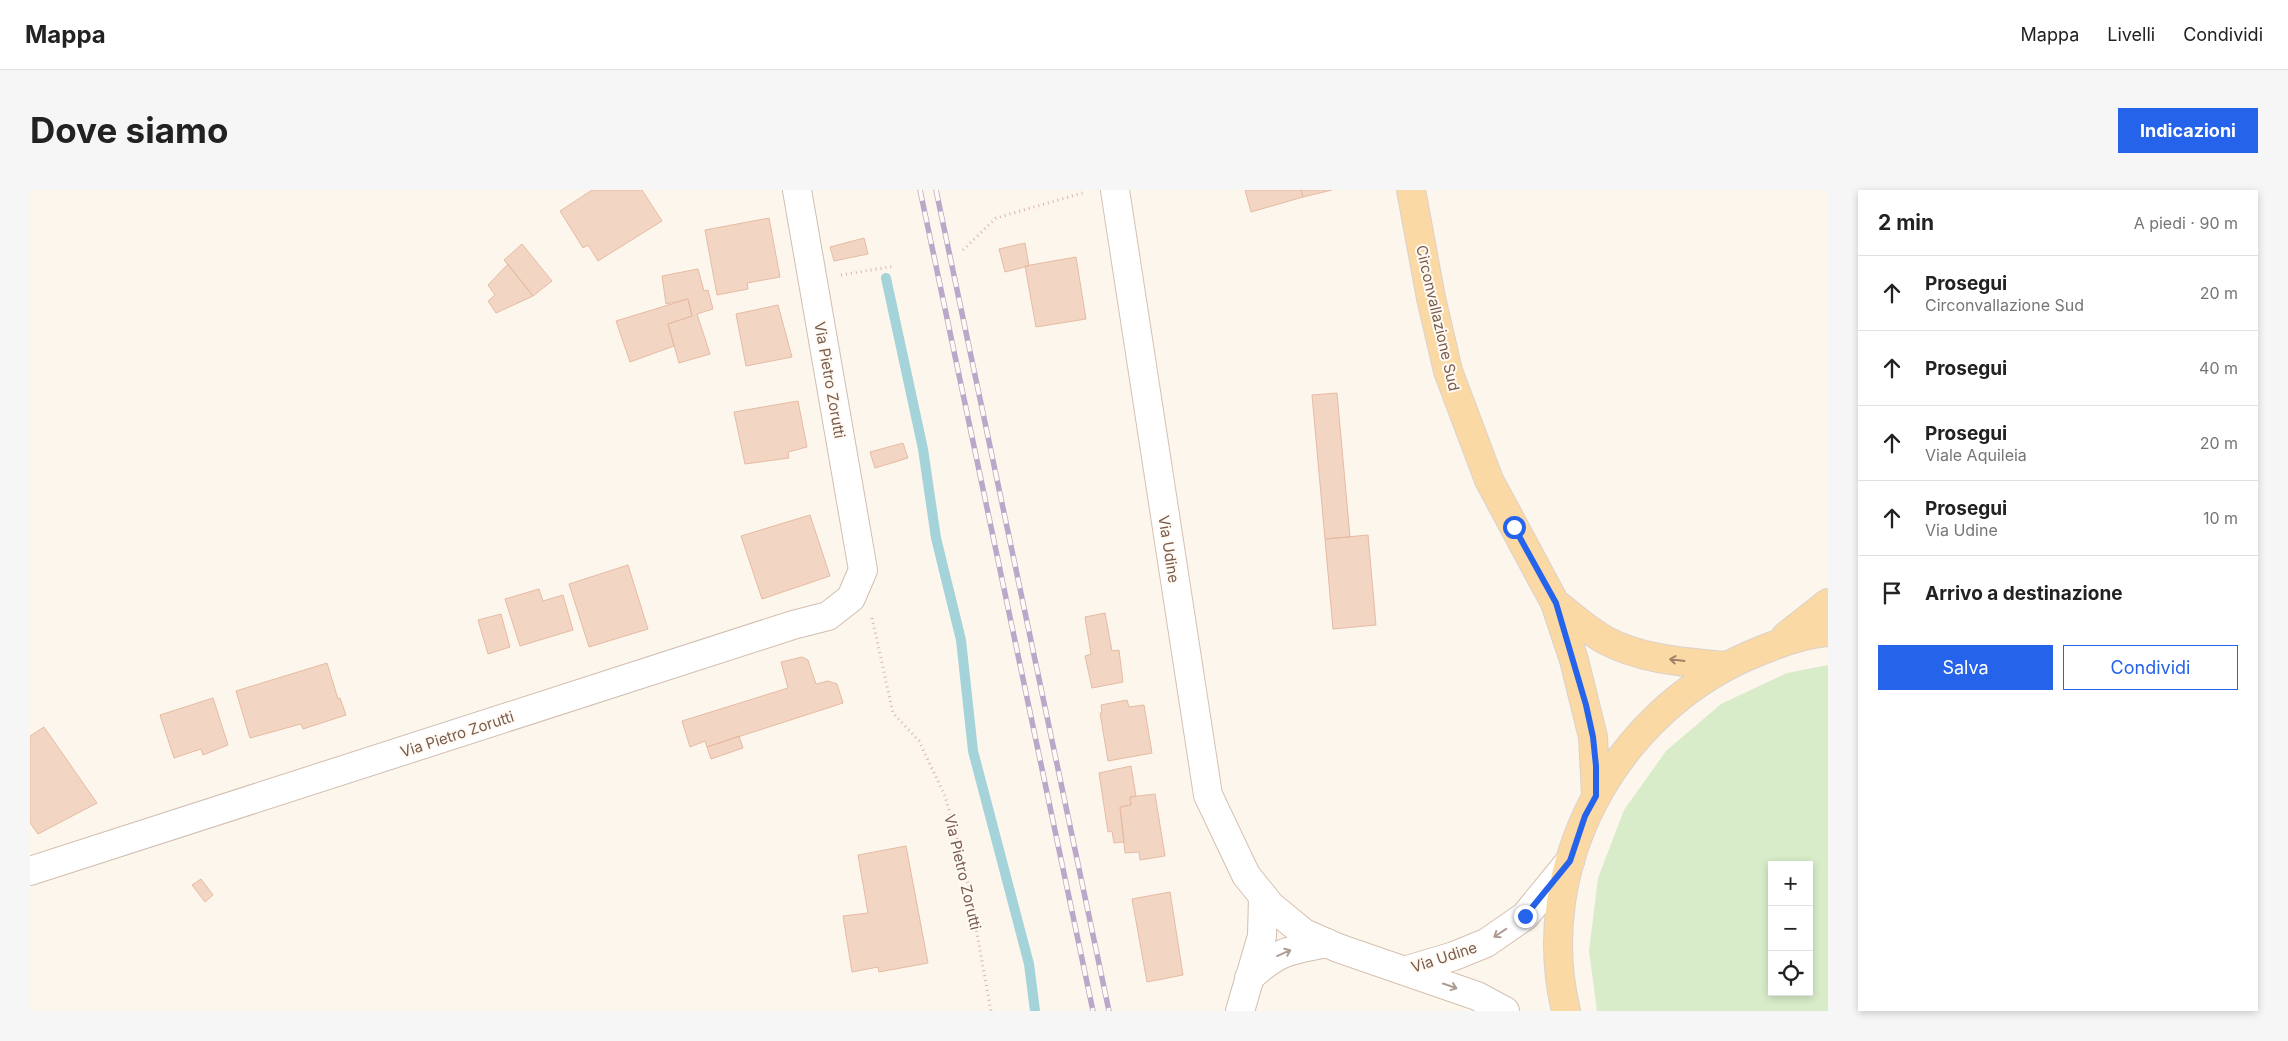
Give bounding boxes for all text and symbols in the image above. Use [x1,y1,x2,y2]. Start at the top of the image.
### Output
text: Mappa [25,20,106,49]
text: Mappa [2021,24,2079,45]
text: Livelli [2107,24,2155,45]
text: Condividi [2183,24,2263,45]
button: Indicazioni [2118,108,2258,153]
text: Dove siamo [30,109,228,151]
text: 2 min [1878,210,1934,235]
text: A piedi · 90 m [2134,213,2238,233]
street label: Circonvallazione Sud [1412,243,1464,393]
text: Prosegui [1925,272,2007,295]
icon: ahead [1878,279,1906,307]
text: 20 m [2200,283,2238,303]
text: Circonvallazione Sud [1925,295,2084,315]
street label: Via Pietro Zorutti [810,320,850,440]
icon: ahead [1878,354,1906,382]
text: Prosegui [1925,357,2007,380]
text: 40 m [2199,358,2238,378]
text: Prosegui [1925,422,2007,445]
icon: ahead [1878,429,1906,457]
text: 20 m [2200,433,2238,453]
text: Viale Aquileia [1925,445,2027,465]
text: Prosegui [1925,497,2007,520]
icon: ahead [1878,504,1906,532]
text: 10 m [2203,508,2238,528]
street label: Via Udine [1154,514,1184,584]
route start [1503,516,1526,539]
text: Via Udine [1925,520,1998,540]
icon: arrive [1878,579,1906,607]
text: Arrivo a destinazione [1925,582,2123,605]
button: Salva [1878,645,2053,690]
button: Condividi [2063,645,2238,690]
one-way arrow [1669,655,1685,665]
street label: Via Pietro Zorutti [398,707,516,761]
street label: Via Pietro Zorutti [940,812,986,932]
map controls [1768,861,1813,996]
button: + [1768,861,1813,906]
route end [1514,905,1537,928]
button: − [1768,906,1813,951]
one-way arrow [1493,928,1507,939]
street label: Via Udine [1409,937,1479,977]
one-way arrow [1276,948,1291,958]
button: locate [1768,951,1813,996]
one-way arrow [1441,982,1457,992]

